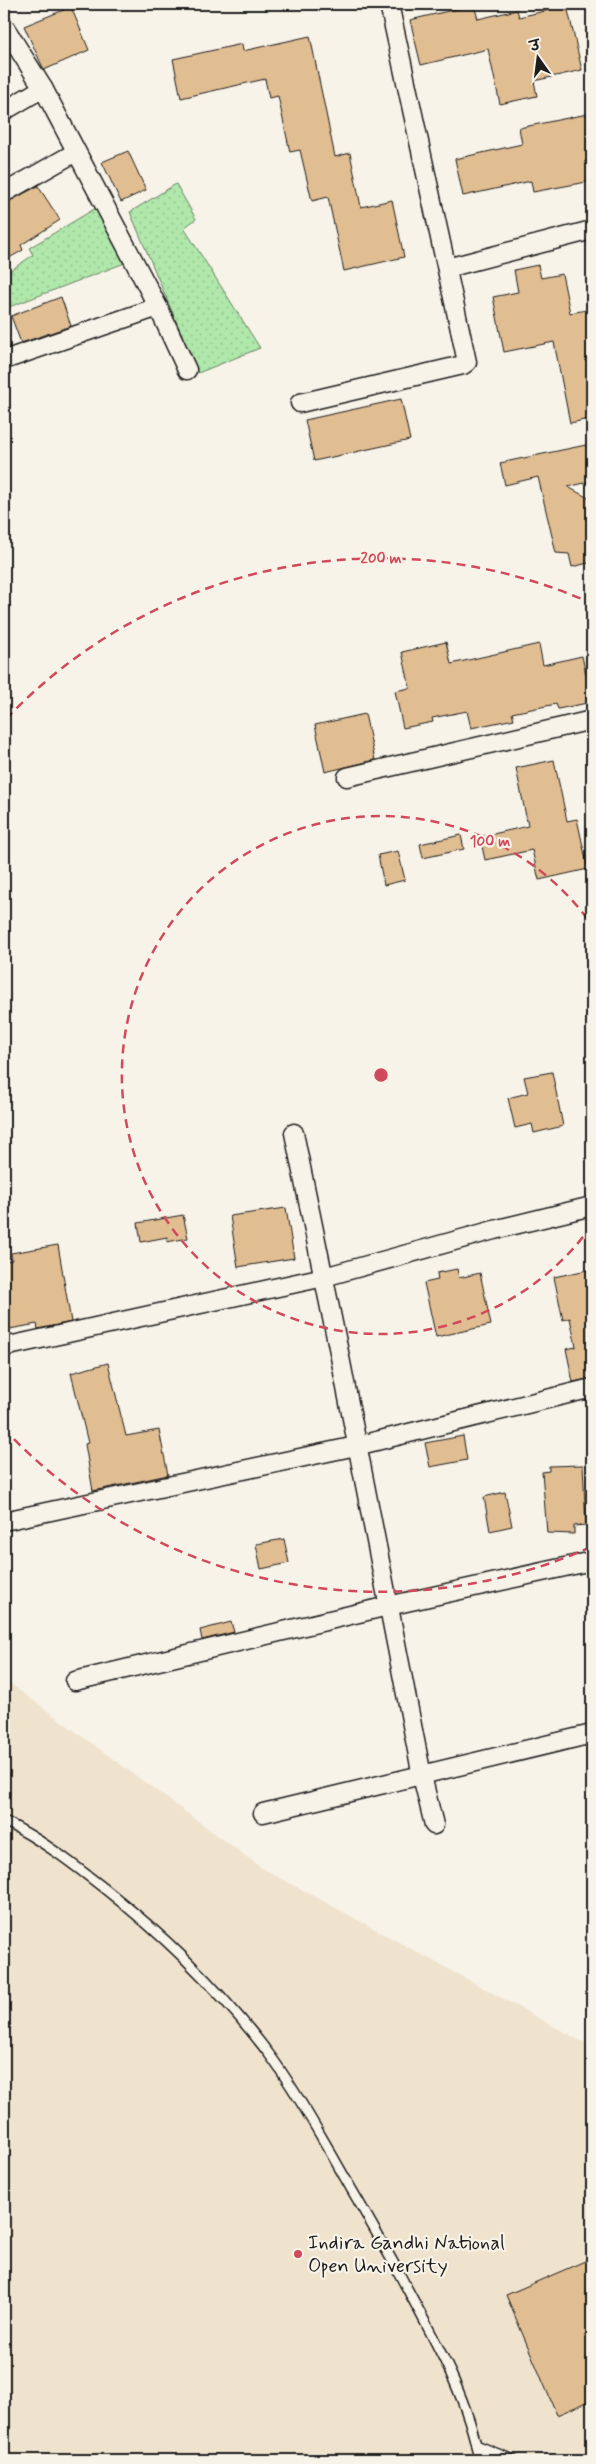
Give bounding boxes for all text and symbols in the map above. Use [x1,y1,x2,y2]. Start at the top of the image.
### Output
north arrow [514,32,564,82]
text: उ [526,36,543,57]
text: 200 m [361,549,402,569]
text: 100 m [470,832,510,852]
centre of rings [372,1066,390,1084]
place label: Indira Gandhi National Open University [308,2230,505,2280]
marker: Indira Gandhi National Open University [292,2248,304,2260]

